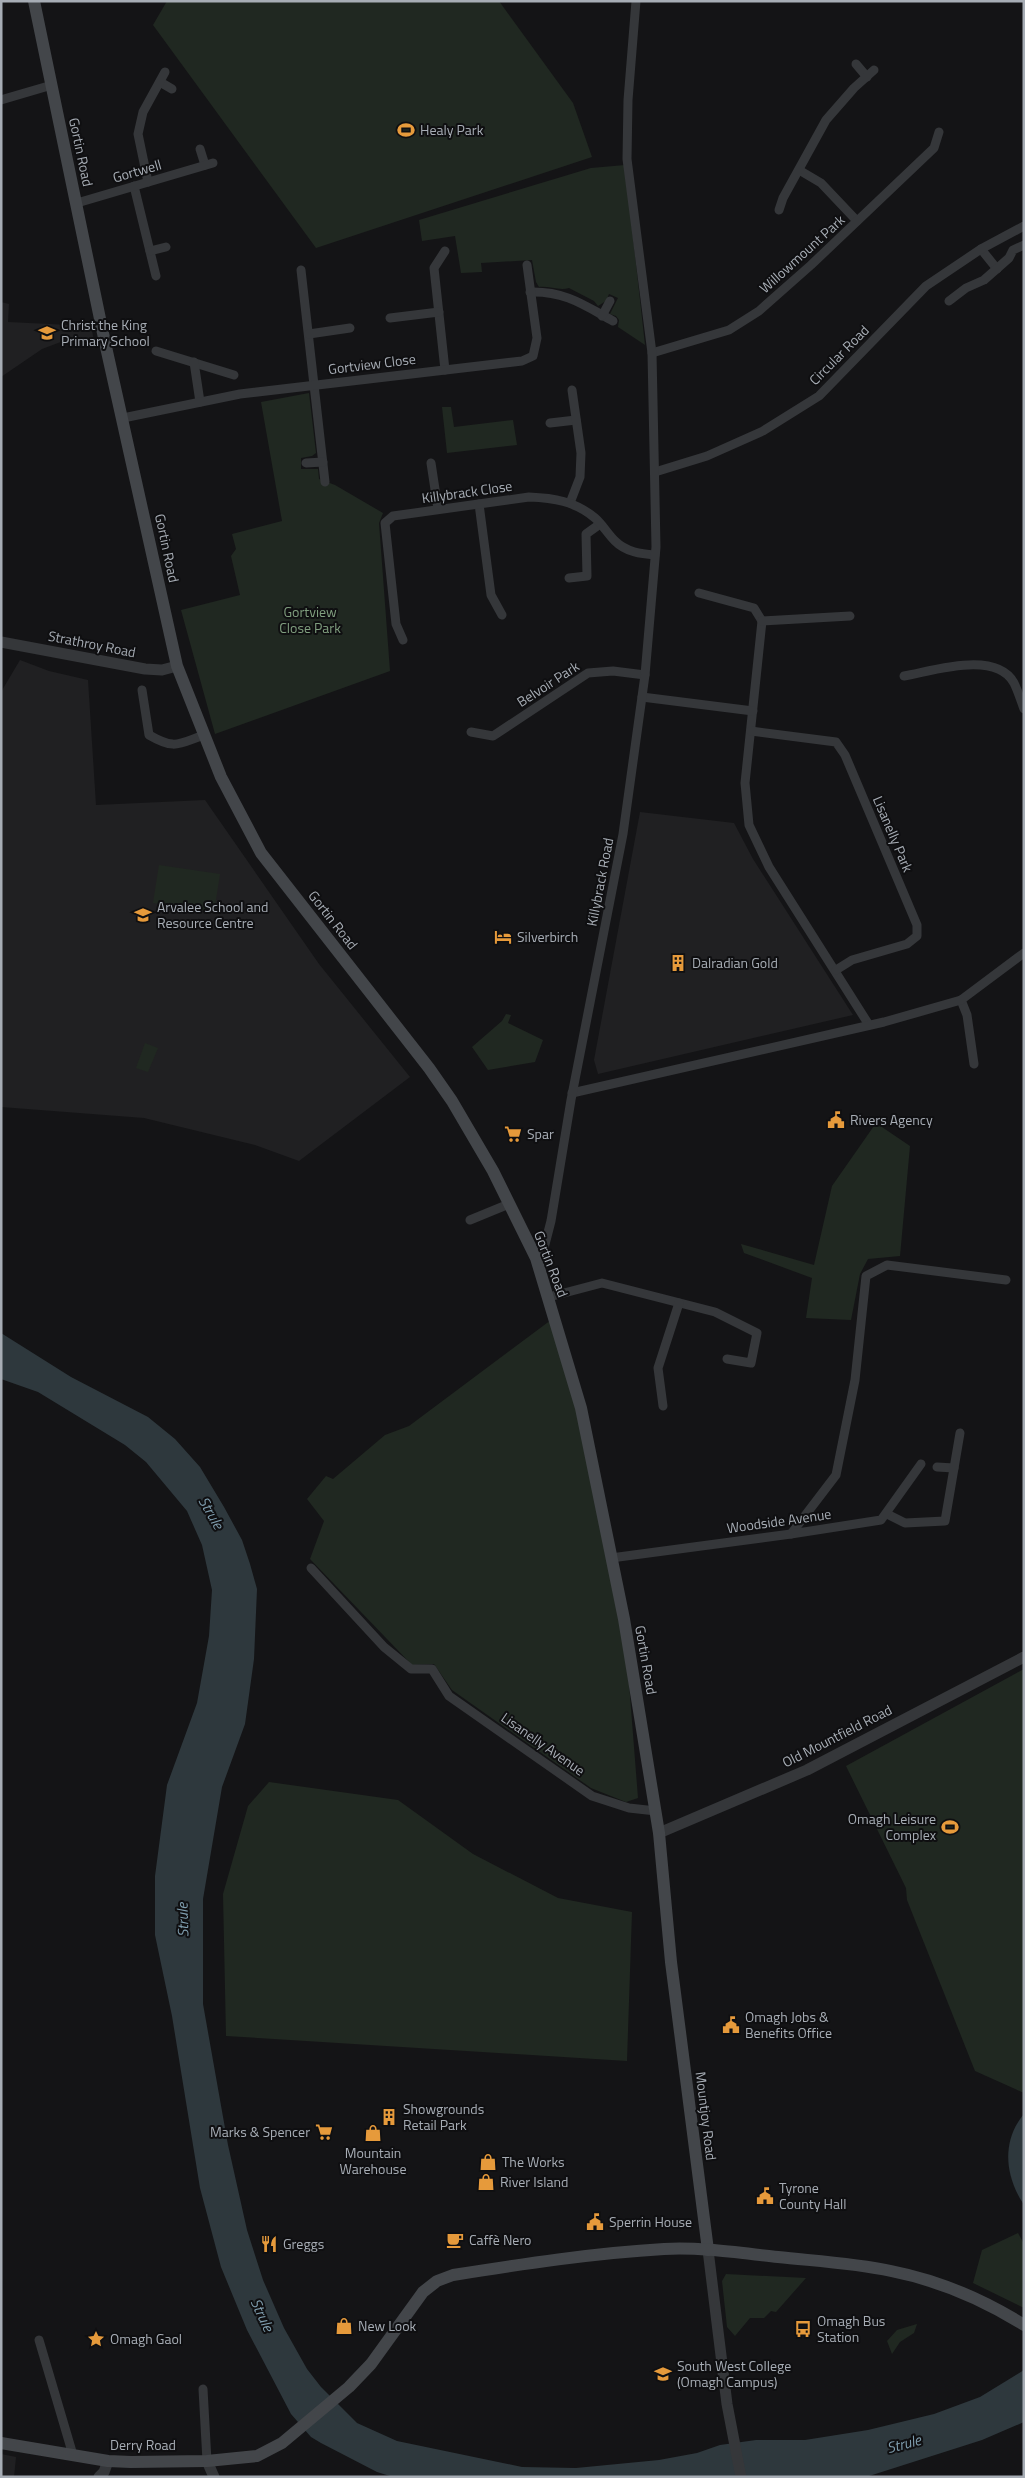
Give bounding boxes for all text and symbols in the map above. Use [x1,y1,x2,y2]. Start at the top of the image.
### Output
street label: Gortin Road [64,116,99,188]
place label: Healy Park [420,119,484,140]
sports icon: Healy Park [396,120,416,140]
street label: Gortwell [110,154,164,187]
street label: Willowmount Park [754,209,849,298]
place label: Christ the King Primary School [61,314,150,351]
street label: Circular Road [804,320,873,389]
school or university icon: Christ the King Primary School [37,323,57,343]
street label: Gortview Close [327,348,417,379]
street label: Killybrack Close [420,475,514,508]
street label: Gortin Road [150,512,185,584]
park label: Gortview Close Park [279,601,341,638]
street label: Strathroy Road [47,625,138,662]
street label: Belvoir Park [512,655,583,712]
street label: Lisanelly Park [868,792,919,875]
street label: Killybrack Road [581,836,618,928]
street label: Gortin Road [304,886,363,954]
place label: Arvalee School and Resource Centre [157,896,269,933]
school or university icon: Arvalee School and Resource Centre [133,905,153,925]
place label: Silverbirch [517,926,578,947]
hotel icon: Silverbirch [493,927,513,947]
place label: Dalradian Gold [692,952,778,973]
building icon: Dalradian Gold [668,953,688,973]
place label: Rivers Agency [850,1109,933,1130]
public building icon: Rivers Agency [826,1110,846,1130]
place label: Spar [527,1123,554,1144]
supermarket icon: Spar [503,1124,523,1144]
street label: Gortin Road [529,1227,574,1300]
water label: Strule [193,1492,231,1534]
street label: Woodside Avenue [725,1503,833,1538]
street label: Gortin Road [630,1624,663,1696]
street label: Old Mountfield Road [778,1699,895,1772]
street label: Lisanelly Avenue [497,1707,589,1780]
place label: Omagh Leisure Complex [848,1808,937,1845]
sports icon: Omagh Leisure Complex [940,1817,960,1837]
water label: Strule [170,1901,195,1938]
place label: Omagh Jobs & Benefits Office [745,2006,832,2043]
public building icon: Omagh Jobs & Benefits Office [721,2015,741,2035]
street label: Mountjoy Road [691,2070,722,2162]
place label: Showgrounds Retail Park [403,2098,484,2135]
building icon: Showgrounds Retail Park [379,2107,399,2127]
place label: Marks & Spencer [210,2121,310,2142]
supermarket icon: Marks & Spencer [314,2122,334,2142]
shop icon: Mountain Warehouse [363,2123,383,2143]
place label: Mountain Warehouse [340,2142,406,2179]
place label: The Works [502,2151,565,2172]
shop icon: The Works [478,2152,498,2172]
place label: River Island [500,2171,568,2192]
shop icon: River Island [476,2172,496,2192]
place label: Tyrone County Hall [779,2177,846,2214]
public building icon: Tyrone County Hall [755,2186,775,2206]
place label: Sperrin House [609,2211,692,2232]
public building icon: Sperrin House [585,2212,605,2232]
place label: Caffè Nero [469,2229,531,2250]
cafe icon: Caffè Nero [445,2230,465,2250]
place label: Greggs [283,2233,324,2254]
restaurant icon: Greggs [259,2234,279,2254]
water label: Strule [245,2294,281,2336]
place label: Omagh Bus Station [817,2310,885,2347]
place label: New Look [358,2315,417,2336]
shop icon: New Look [334,2316,354,2336]
bus stop icon: Omagh Bus Station [793,2319,813,2339]
place label: Omagh Gaol [110,2328,182,2349]
place icon: Omagh Gaol [86,2329,106,2349]
place label: South West College (Omagh Campus) [677,2355,791,2392]
school or university icon: South West College (Omagh Campus) [653,2364,673,2384]
water label: Strule [884,2428,925,2459]
street label: Derry Road [110,2434,176,2455]

